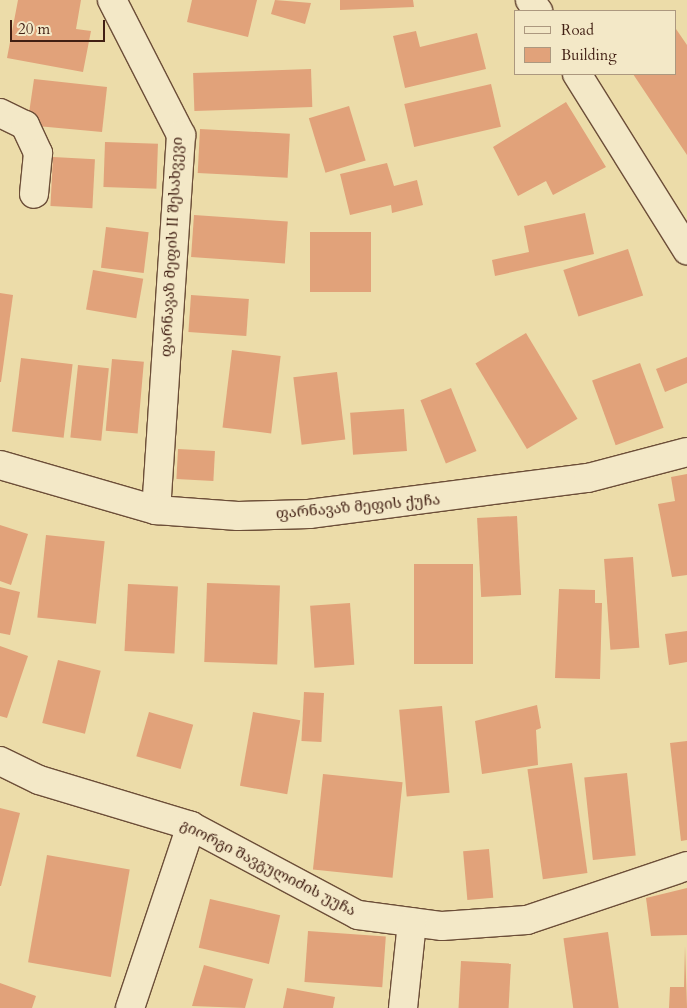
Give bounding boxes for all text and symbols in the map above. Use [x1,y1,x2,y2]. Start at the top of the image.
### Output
scale bar [12,10,108,42]
legend [514,10,677,75]
text: 20 m [18,19,50,39]
text: Road [561,20,594,40]
text: Building [561,45,617,65]
street label: ფარნავაზ მეფის II შესახვევი [157,136,187,358]
street label: ფარნავაზ მეფის ქუჩა [275,491,441,523]
street label: გიორგი შავგულიძის უუჩა [177,816,359,920]

